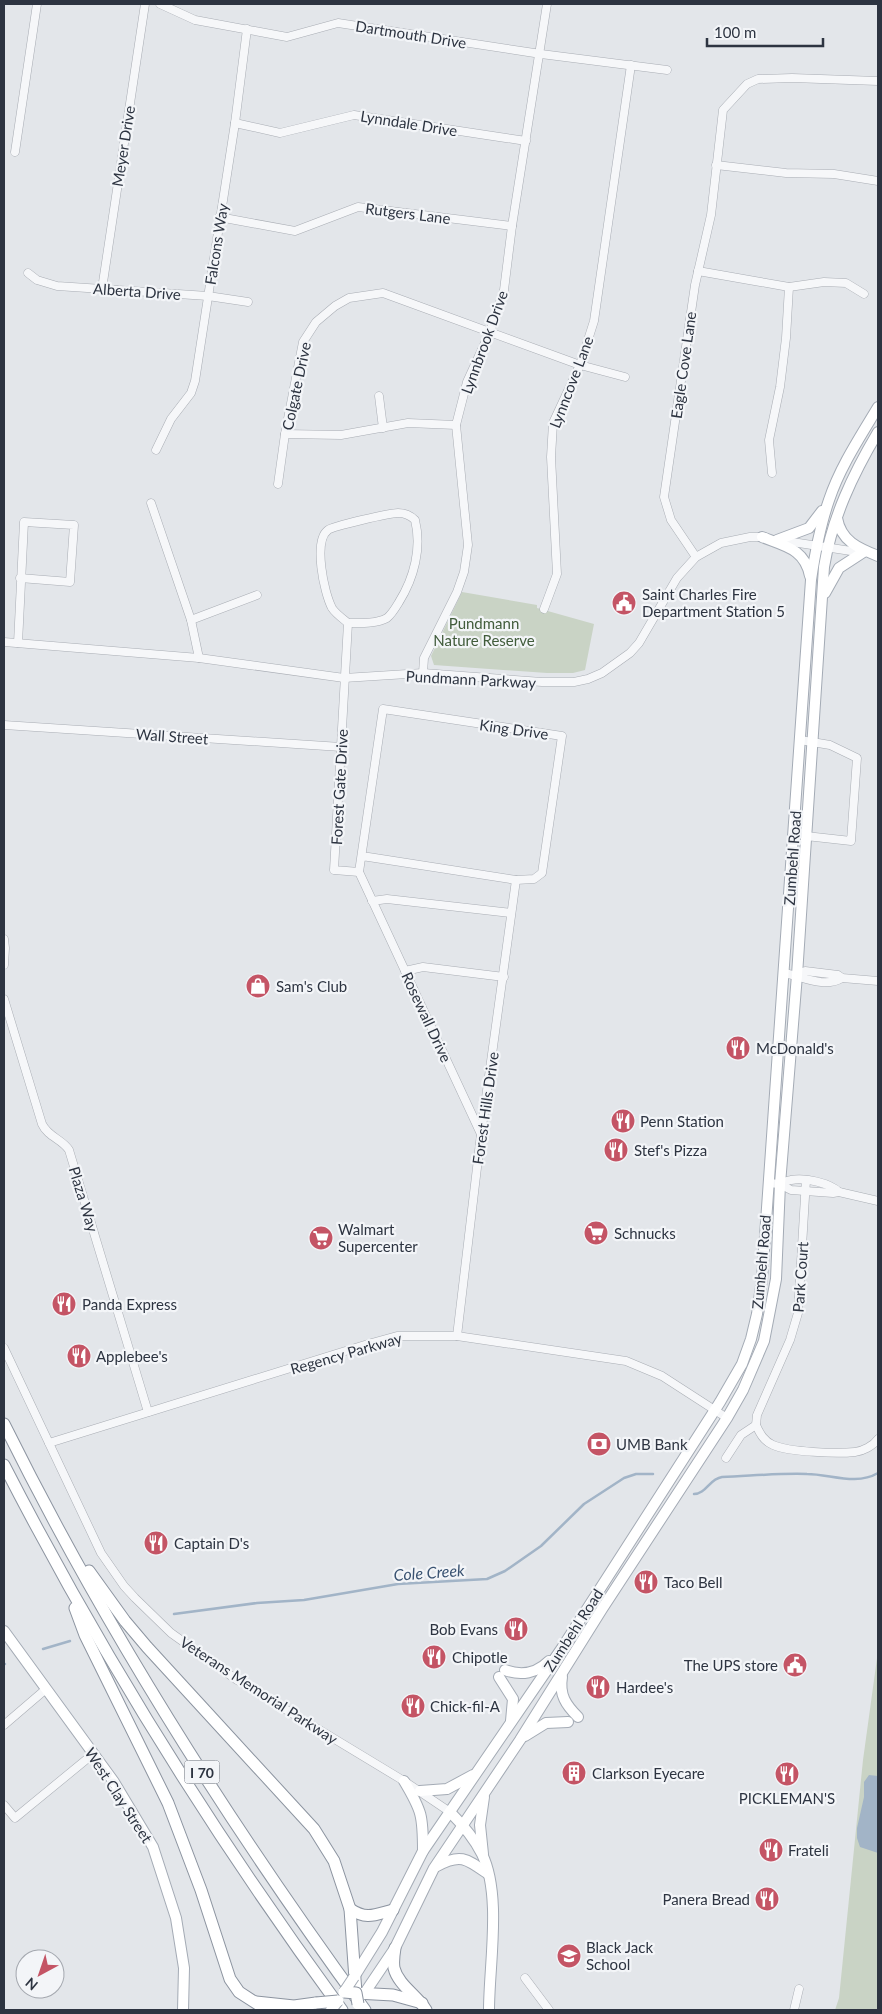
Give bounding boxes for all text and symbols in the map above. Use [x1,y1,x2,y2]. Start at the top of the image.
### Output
scale bar [707,15,823,47]
street label: Dartmouth Drive [354,16,468,52]
text: 100 m [714,23,756,41]
street label: Meyer Drive [108,104,138,188]
street label: Lynndale Drive [359,106,459,140]
street label: Rutgers Lane [364,199,452,227]
street label: Falcons Way [201,202,231,286]
street label: Alberta Drive [93,279,182,303]
street label: Lynnbrook Drive [457,288,511,396]
street label: Eagle Cove Lane [667,310,699,420]
street label: Lynncove Lane [545,334,597,430]
street label: Colgate Drive [278,340,314,432]
place label: Saint Charles Fire Department Station 5 [642,585,785,620]
public building icon: Saint Charles Fire Department Station 5 [611,590,637,616]
park label: Pundmann Nature Reserve [433,614,535,649]
street label: Pundmann Parkway [405,667,537,691]
street label: King Drive [478,715,550,743]
street label: Wall Street [135,724,209,748]
street label: Forest Gate Drive [327,728,351,846]
street label: Zumbehl Road [780,810,804,906]
street label: Rosewall Drive [398,969,456,1065]
shop icon: Sam's Club [245,973,271,999]
place label: Sam's Club [276,977,347,995]
restaurant icon: McDonald's [725,1035,751,1061]
place label: McDonald's [756,1039,834,1057]
street label: Forest Hills Drive [468,1051,502,1165]
restaurant icon: Penn Station [610,1108,636,1134]
place label: Penn Station [640,1112,724,1130]
restaurant icon: Stef's Pizza [603,1137,629,1163]
place label: Stef's Pizza [634,1141,707,1159]
street label: Plaza Way [66,1164,103,1234]
street label: Zumbehl Road [748,1214,774,1310]
place label: Walmart Supercenter [338,1220,418,1255]
supermarket icon: Schnucks [583,1220,609,1246]
place label: Schnucks [614,1224,676,1242]
supermarket icon: Walmart Supercenter [308,1225,334,1251]
street label: Park Court [789,1240,811,1313]
restaurant icon: Panda Express [51,1291,77,1317]
place label: Panda Express [82,1295,177,1313]
street label: Regency Parkway [288,1328,404,1378]
restaurant icon: Applebee's [66,1343,92,1369]
place label: Applebee's [96,1347,168,1365]
bank icon: UMB Bank [586,1431,612,1457]
place label: UMB Bank [616,1435,688,1453]
restaurant icon: Captain D's [143,1530,169,1556]
place label: Captain D's [174,1534,249,1552]
water label: Cole Creek [393,1560,465,1584]
restaurant icon: Taco Bell [633,1569,659,1595]
place label: Taco Bell [664,1573,723,1591]
street label: Zumbehl Road [540,1585,606,1675]
restaurant icon: Bob Evans [503,1616,529,1642]
place label: Bob Evans [429,1620,498,1638]
street label: Veterans Memorial Parkway [177,1632,341,1748]
restaurant icon: Chipotle [421,1644,447,1670]
place label: Chipotle [452,1648,508,1666]
public building icon: The UPS store [782,1652,808,1678]
place label: The UPS store [684,1656,778,1674]
restaurant icon: Hardee's [585,1674,611,1700]
place label: Hardee's [616,1678,673,1696]
restaurant icon: Chick-fil-A [400,1693,426,1719]
place label: Chick-fil-A [430,1697,501,1715]
street label: West Clay Street [82,1744,157,1846]
road number: I 70 [184,1760,220,1784]
building icon: Clarkson Eyecare [561,1760,587,1786]
restaurant icon: PICKLEMAN'S [774,1761,800,1787]
place label: Clarkson Eyecare [592,1764,705,1782]
place label: PICKLEMAN'S [739,1789,835,1807]
restaurant icon: Frateli [758,1837,784,1863]
place label: Frateli [788,1841,829,1859]
restaurant icon: Panera Bread [754,1886,780,1912]
place label: Panera Bread [662,1890,750,1908]
place label: Black Jack School [586,1938,653,1973]
school or university icon: Black Jack School [556,1943,582,1969]
north arrow [15,1949,65,1999]
text: N [22,1974,41,1994]

